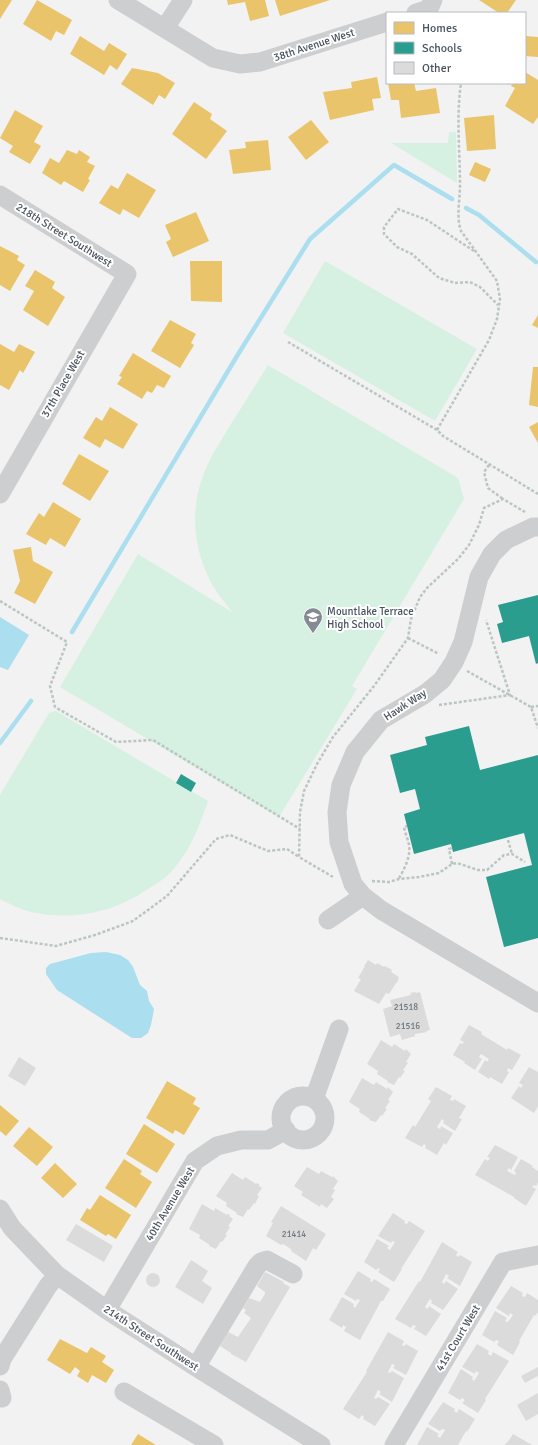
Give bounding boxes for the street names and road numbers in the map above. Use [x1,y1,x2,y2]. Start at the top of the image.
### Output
street label: 38th Avenue West [272,26,356,64]
street label: 218th Street Southwest [14,200,114,270]
street label: 37th Place West [39,348,88,420]
street label: Hawk Way [381,686,430,724]
street label: 40th Avenue West [143,1165,197,1243]
street label: 214th Street Southwest [101,1302,201,1374]
street label: 41st Court West [433,1302,483,1373]

